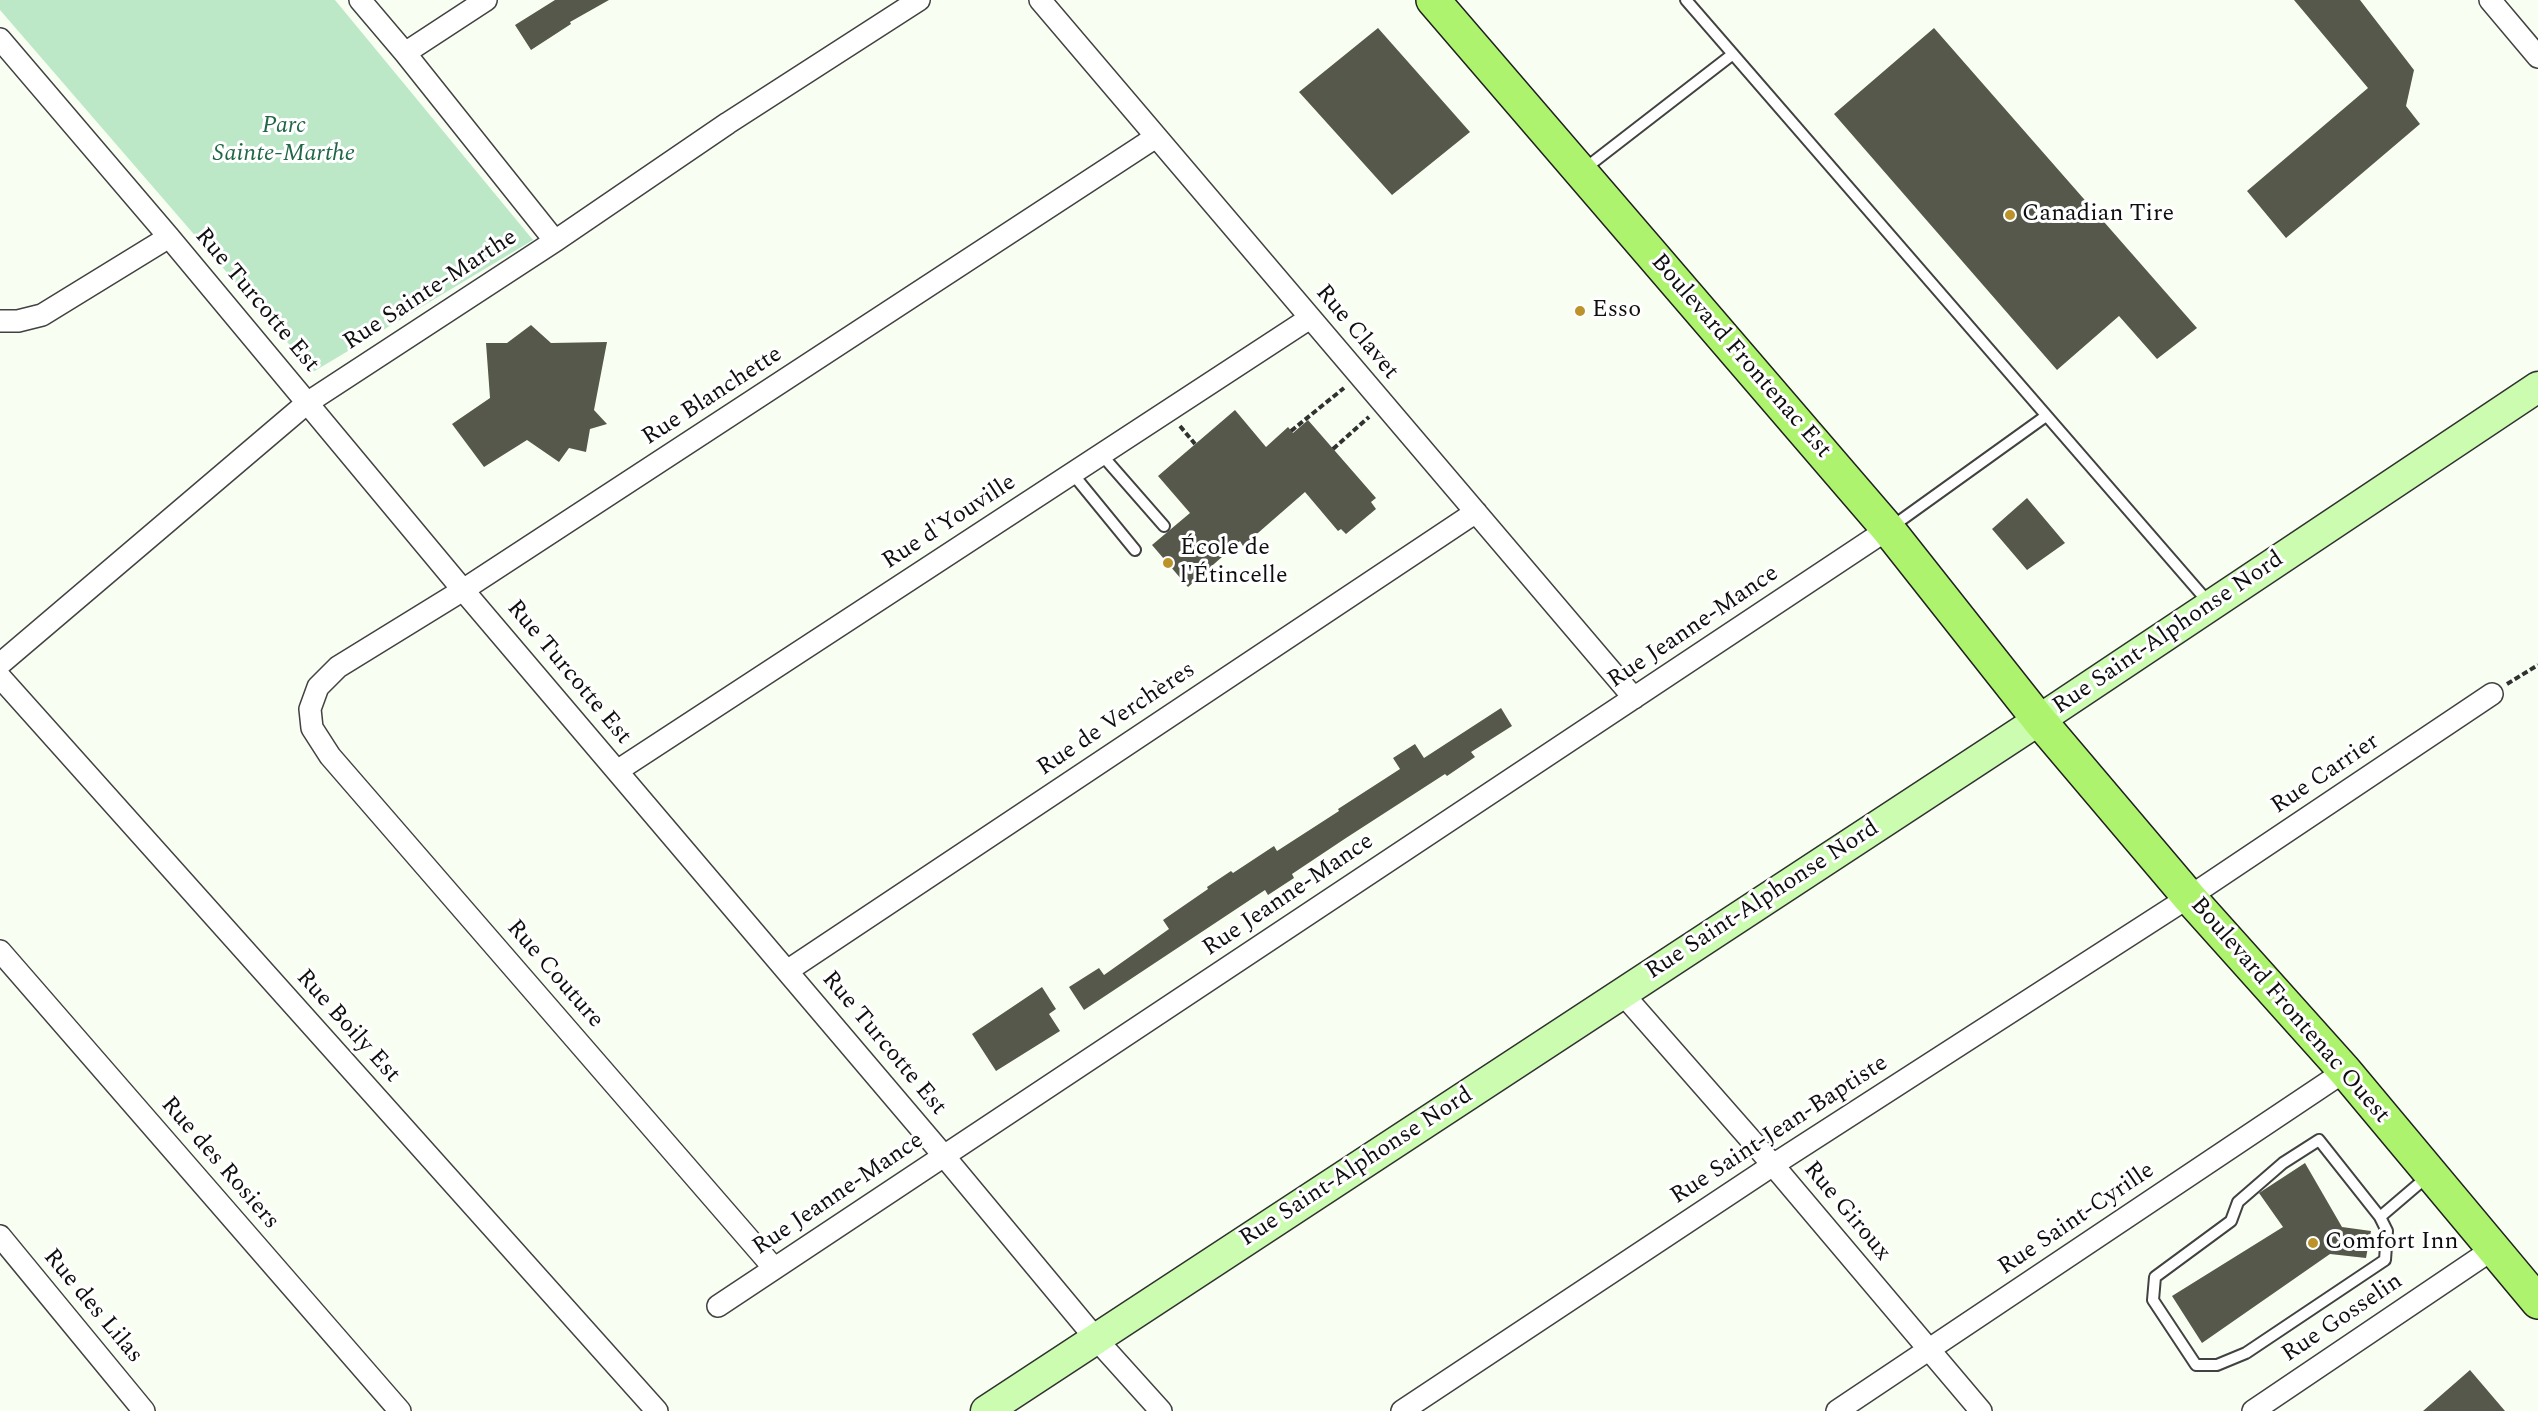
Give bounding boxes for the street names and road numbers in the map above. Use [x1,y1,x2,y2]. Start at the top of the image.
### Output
street label: Rue Turcotte Est [187,223,325,379]
street label: Rue Sainte-Marthe [339,224,523,358]
street label: Boulevard Frontenac Est [1643,249,1837,465]
street label: Rue Clavet [1308,280,1404,386]
street label: Rue Blanchette [638,341,788,453]
street label: Rue d'Youville [878,469,1022,577]
street label: Rue Saint-Alphonse Nord [2048,546,2290,722]
street label: Rue Jeanne-Mance [1603,560,1785,696]
street label: Rue Turcotte Est [499,595,637,751]
street label: Rue de Verchères [1033,657,1201,783]
street label: Rue Carrier [2267,728,2385,822]
street label: Rue Saint-Alphonse Nord [1641,815,1885,987]
street label: Rue Jeanne-Mance [1198,828,1380,964]
street label: Boulevard Frontenac Ouest [2183,892,2395,1130]
street label: Rue Couture [499,915,609,1035]
street label: Rue Boily Est [289,964,405,1090]
street label: Rue Turcotte Est [814,966,952,1122]
street label: Rue Saint-Jean-Baptiste [1666,1050,1894,1212]
street label: Rue Saint-Alphonse Nord [1235,1082,1479,1254]
street label: Rue des Rosiers [153,1092,285,1236]
street label: Rue Jeanne-Mance [748,1127,930,1263]
street label: Rue Giroux [1796,1156,1896,1268]
street label: Rue Saint-Cyrille [1993,1157,2161,1283]
street label: Rue des Lilas [36,1244,148,1370]
street label: Rue Gosselin [2277,1268,2409,1370]

